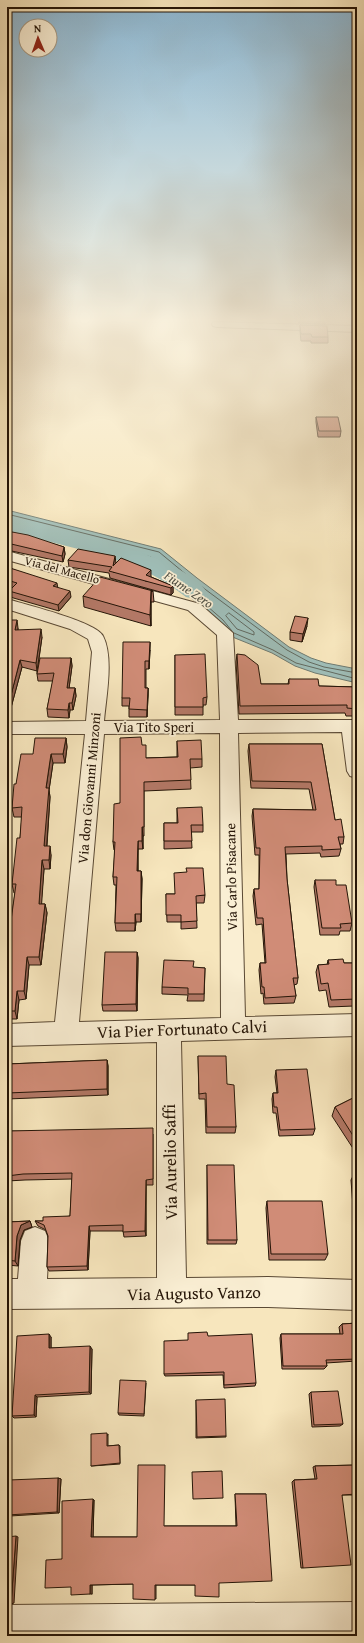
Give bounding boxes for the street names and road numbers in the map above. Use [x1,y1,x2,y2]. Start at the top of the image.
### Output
street label: Via del Macello [23,551,101,588]
street label: Via don Giovanni Minzoni [72,711,106,864]
street label: Via Tito Speri [114,717,194,737]
street label: Via Carlo Pisacane [220,822,242,931]
street label: Via Pier Fortunato Calvi [97,1013,268,1044]
street label: Via Aurelio Saffi [156,1104,183,1220]
street label: Via Augusto Vanzo [127,1279,261,1306]

